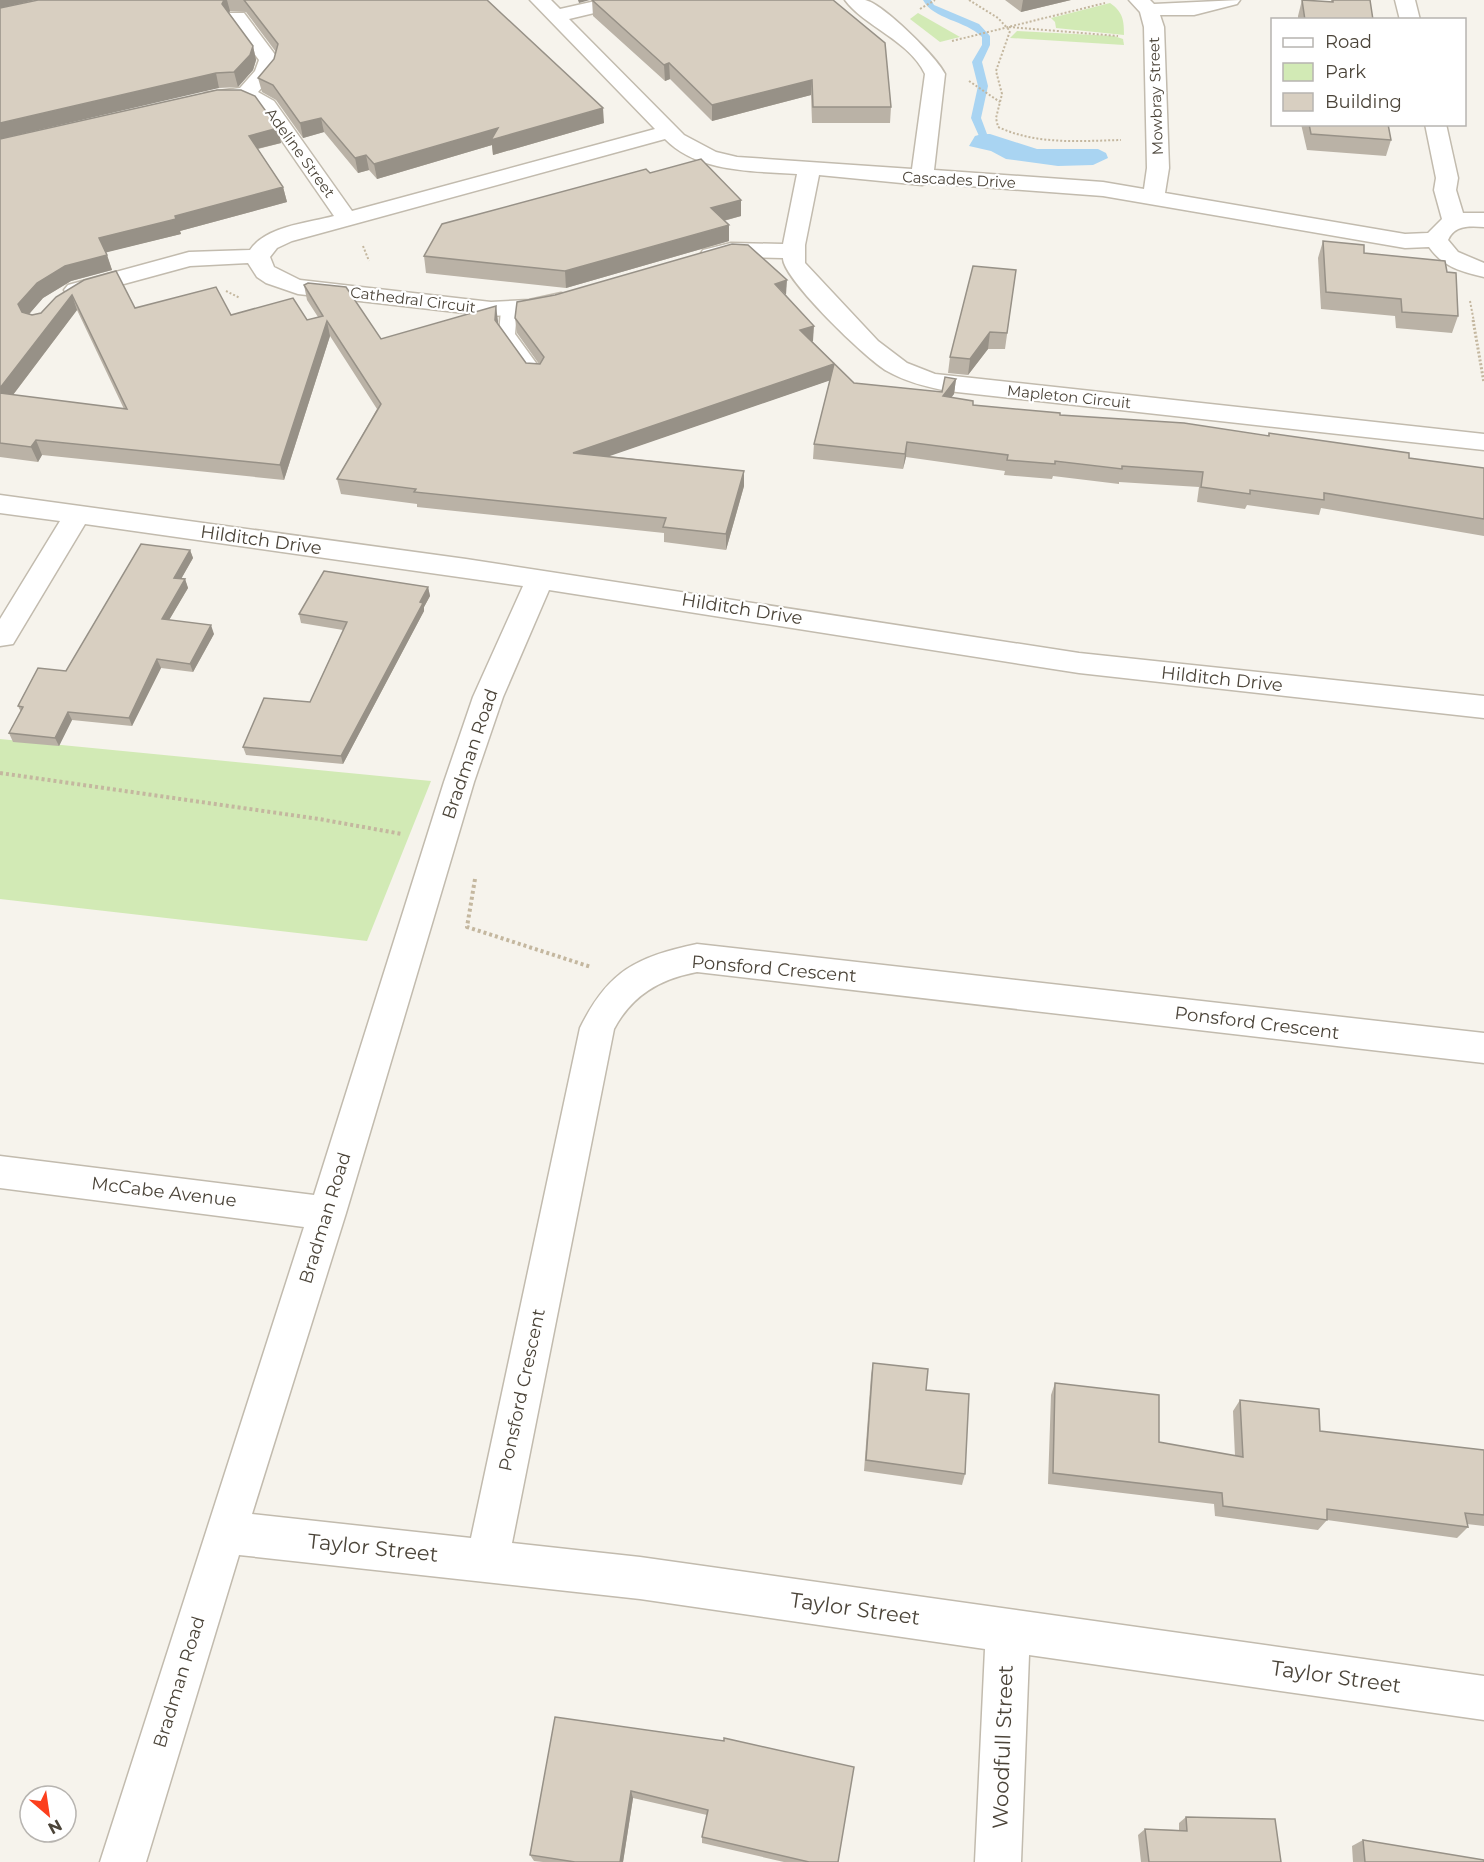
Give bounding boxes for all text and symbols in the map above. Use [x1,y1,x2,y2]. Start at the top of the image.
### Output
legend [1271,18,1466,126]
text: Road [1325,31,1372,53]
street label: Mowbray Street [1144,37,1167,155]
text: Park [1325,61,1366,83]
text: Building [1325,91,1402,113]
street label: Adeline Street [261,104,339,201]
street label: Cascades Drive [902,167,1016,192]
street label: Cathedral Circuit [349,282,477,317]
street label: Mapleton Circuit [1006,381,1132,412]
street label: Hilditch Drive [199,521,323,559]
street label: Hilditch Drive [680,589,804,629]
street label: Hilditch Drive [1160,662,1284,696]
street label: Bradman Road [437,686,503,822]
street label: Ponsford Crescent [690,951,858,987]
street label: Ponsford Crescent [1173,1002,1341,1044]
street label: Bradman Road [295,1149,355,1287]
street label: McCabe Avenue [90,1172,238,1212]
street label: Ponsford Crescent [494,1307,550,1473]
street label: Taylor Street [307,1528,440,1567]
street label: Taylor Street [788,1587,922,1630]
street label: Bradman Road [149,1613,209,1751]
street label: Taylor Street [1269,1655,1403,1698]
street label: Woodfull Street [987,1664,1018,1830]
north arrow [18,1784,78,1844]
text: N [45,1815,65,1838]

